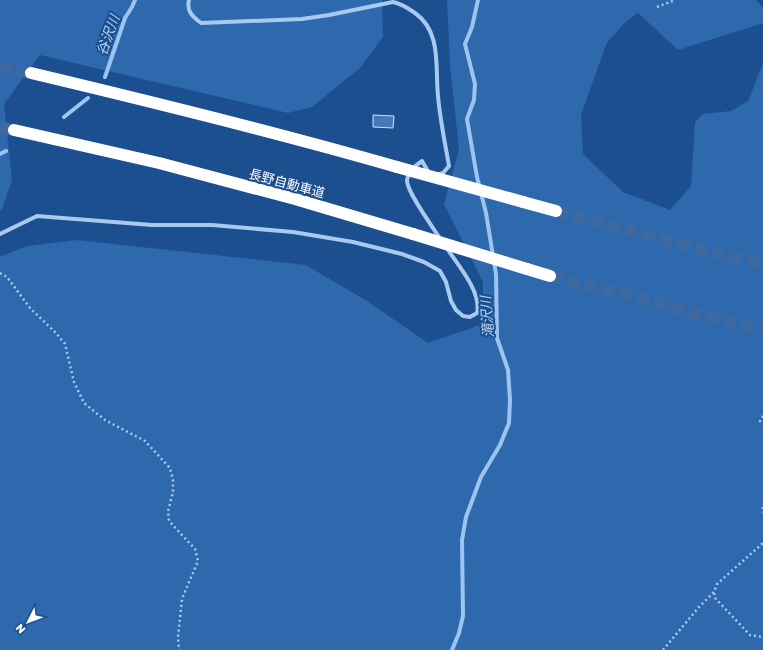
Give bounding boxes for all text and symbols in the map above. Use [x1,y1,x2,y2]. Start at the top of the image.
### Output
water label: 谷沢川 [92,10,123,57]
street label: 長野自動車道 [247,165,327,201]
water label: 滝沢川 [476,293,496,339]
north arrow [8,602,48,642]
text: N [13,622,28,636]

